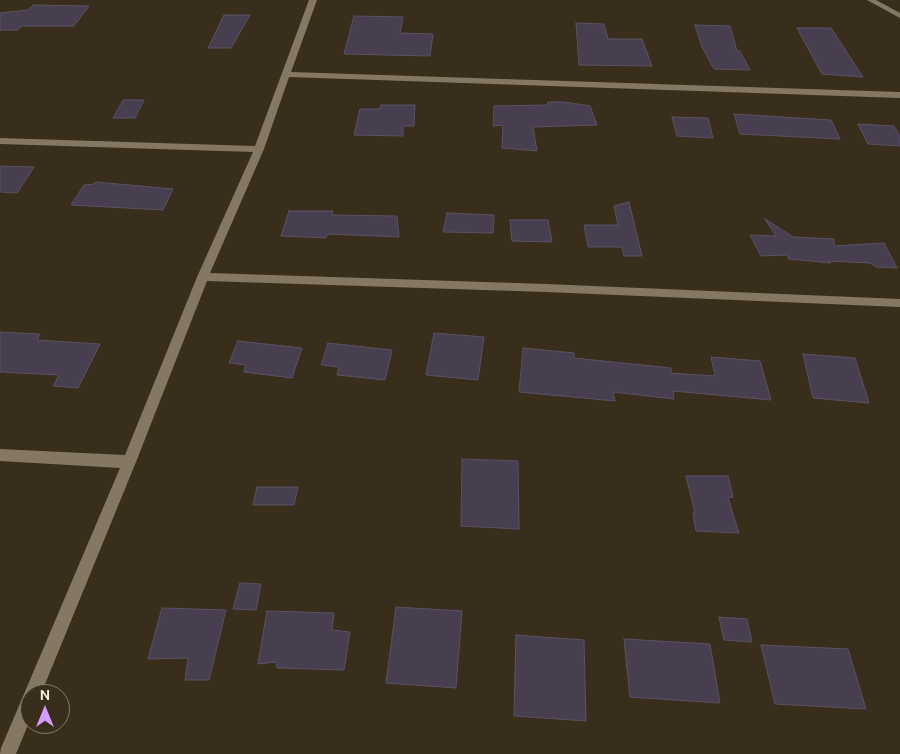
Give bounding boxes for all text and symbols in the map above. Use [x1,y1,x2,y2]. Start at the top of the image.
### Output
north arrow [20,684,70,734]
text: N [40,687,50,703]

